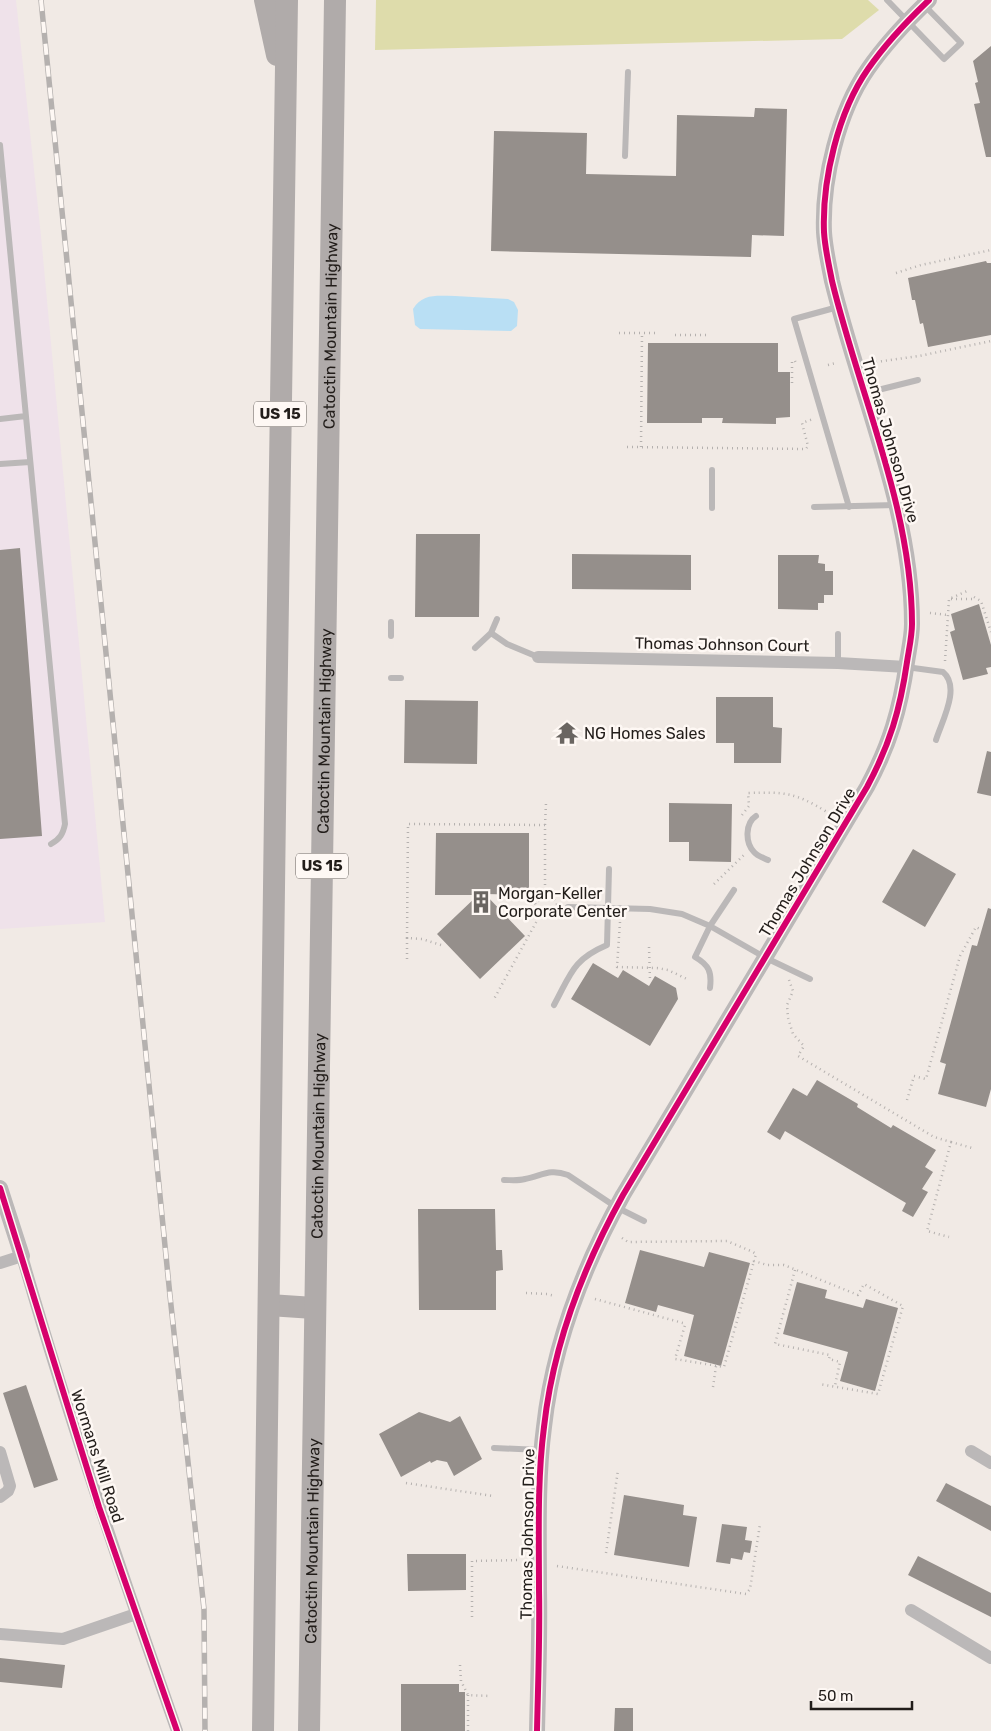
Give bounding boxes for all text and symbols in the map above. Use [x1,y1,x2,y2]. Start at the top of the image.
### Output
street label: Catoctin Mountain Highway [320,223,342,429]
street label: Thomas Johnson Drive [858,355,923,525]
road number: US 15 [254,402,306,426]
street label: Catoctin Mountain Highway [313,628,336,834]
street label: Thomas Johnson Court [635,633,809,656]
temple icon: NG Homes Sales [554,720,580,746]
place label: NG Homes Sales [584,724,706,743]
street label: Thomas Johnson Drive [755,784,860,941]
road number: US 15 [296,854,348,878]
place label: Morgan-Keller Corporate Center [498,884,627,921]
building icon: Morgan-Keller Corporate Center [468,889,494,915]
street label: Catoctin Mountain Highway [307,1033,329,1239]
street label: Wormans Mill Road [67,1387,128,1525]
street label: Catoctin Mountain Highway [301,1438,323,1644]
street label: Thomas Johnson Drive [517,1448,538,1620]
scale bar [811,1678,912,1710]
text: 50 m [818,1687,853,1705]

